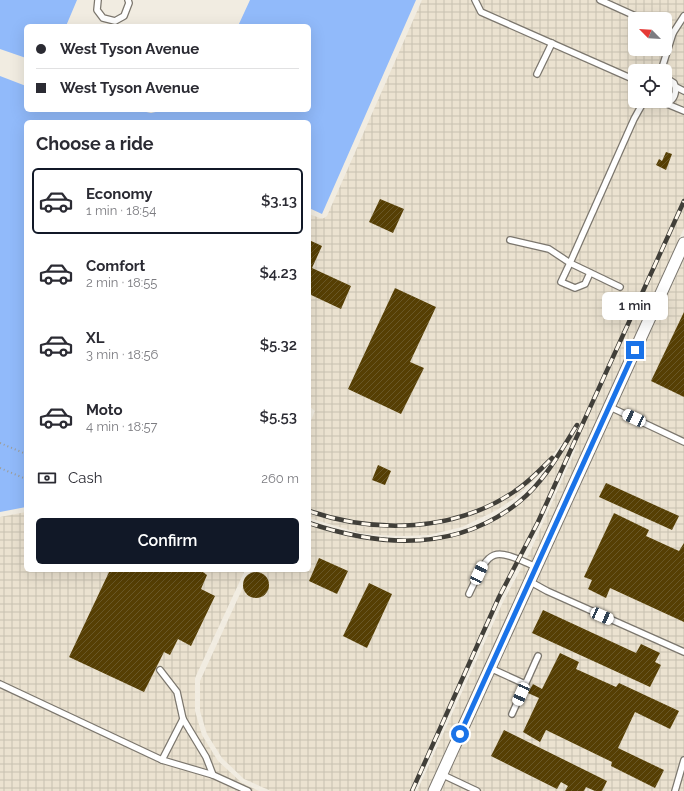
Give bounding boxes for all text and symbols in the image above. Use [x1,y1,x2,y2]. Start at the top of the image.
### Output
north arrow [628,12,672,56]
map controls [628,12,672,108]
text: West Tyson Avenue [60,40,199,58]
button: locate [628,64,672,108]
text: West Tyson Avenue [60,79,199,97]
text: Choose a ride [36,133,154,154]
icon: car [38,183,74,219]
text: Economy [86,185,153,203]
text: $3.13 [261,192,297,210]
text: 1 min · 18:54 [86,203,156,218]
icon: car [38,255,74,291]
text: Comfort [86,257,145,275]
text: $4.23 [259,264,297,282]
text: 2 min · 18:55 [86,275,157,290]
callout: 1 min [602,292,668,320]
text: 1 min [619,298,651,313]
icon: car [38,327,74,363]
text: XL [86,329,104,347]
text: $5.32 [260,336,297,354]
route end [626,341,644,359]
text: 3 min · 18:56 [86,347,158,362]
icon: car [38,399,74,435]
text: Moto [86,401,123,419]
car [621,407,647,429]
text: $5.53 [260,408,297,426]
text: 4 min · 18:57 [86,419,158,434]
icon: cash [36,467,58,489]
text: Cash [68,469,102,487]
text: 260 m [261,471,299,486]
button: Confirm [36,518,299,564]
car [468,560,490,586]
car [589,606,615,626]
car [511,681,531,707]
route start [451,725,469,743]

